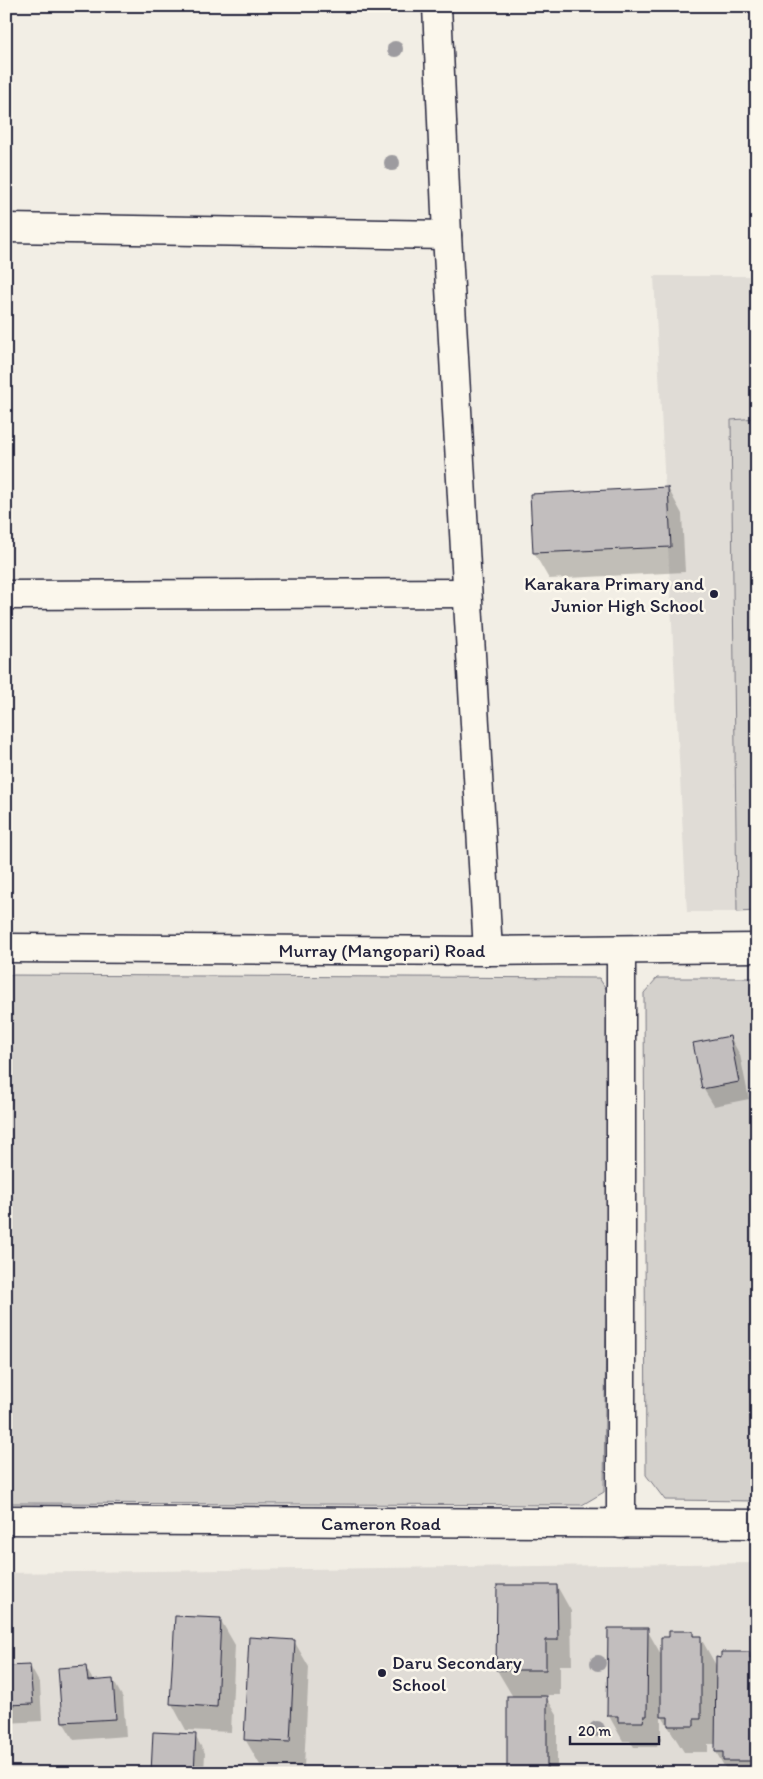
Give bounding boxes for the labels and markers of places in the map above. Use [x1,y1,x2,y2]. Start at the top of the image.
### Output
place label: Karakara Primary and Junior High School [524,572,705,617]
marker: Karakara Primary and Junior High School [708,588,720,600]
place label: Daru Secondary School [392,1651,522,1696]
marker: Daru Secondary School [376,1667,388,1679]

